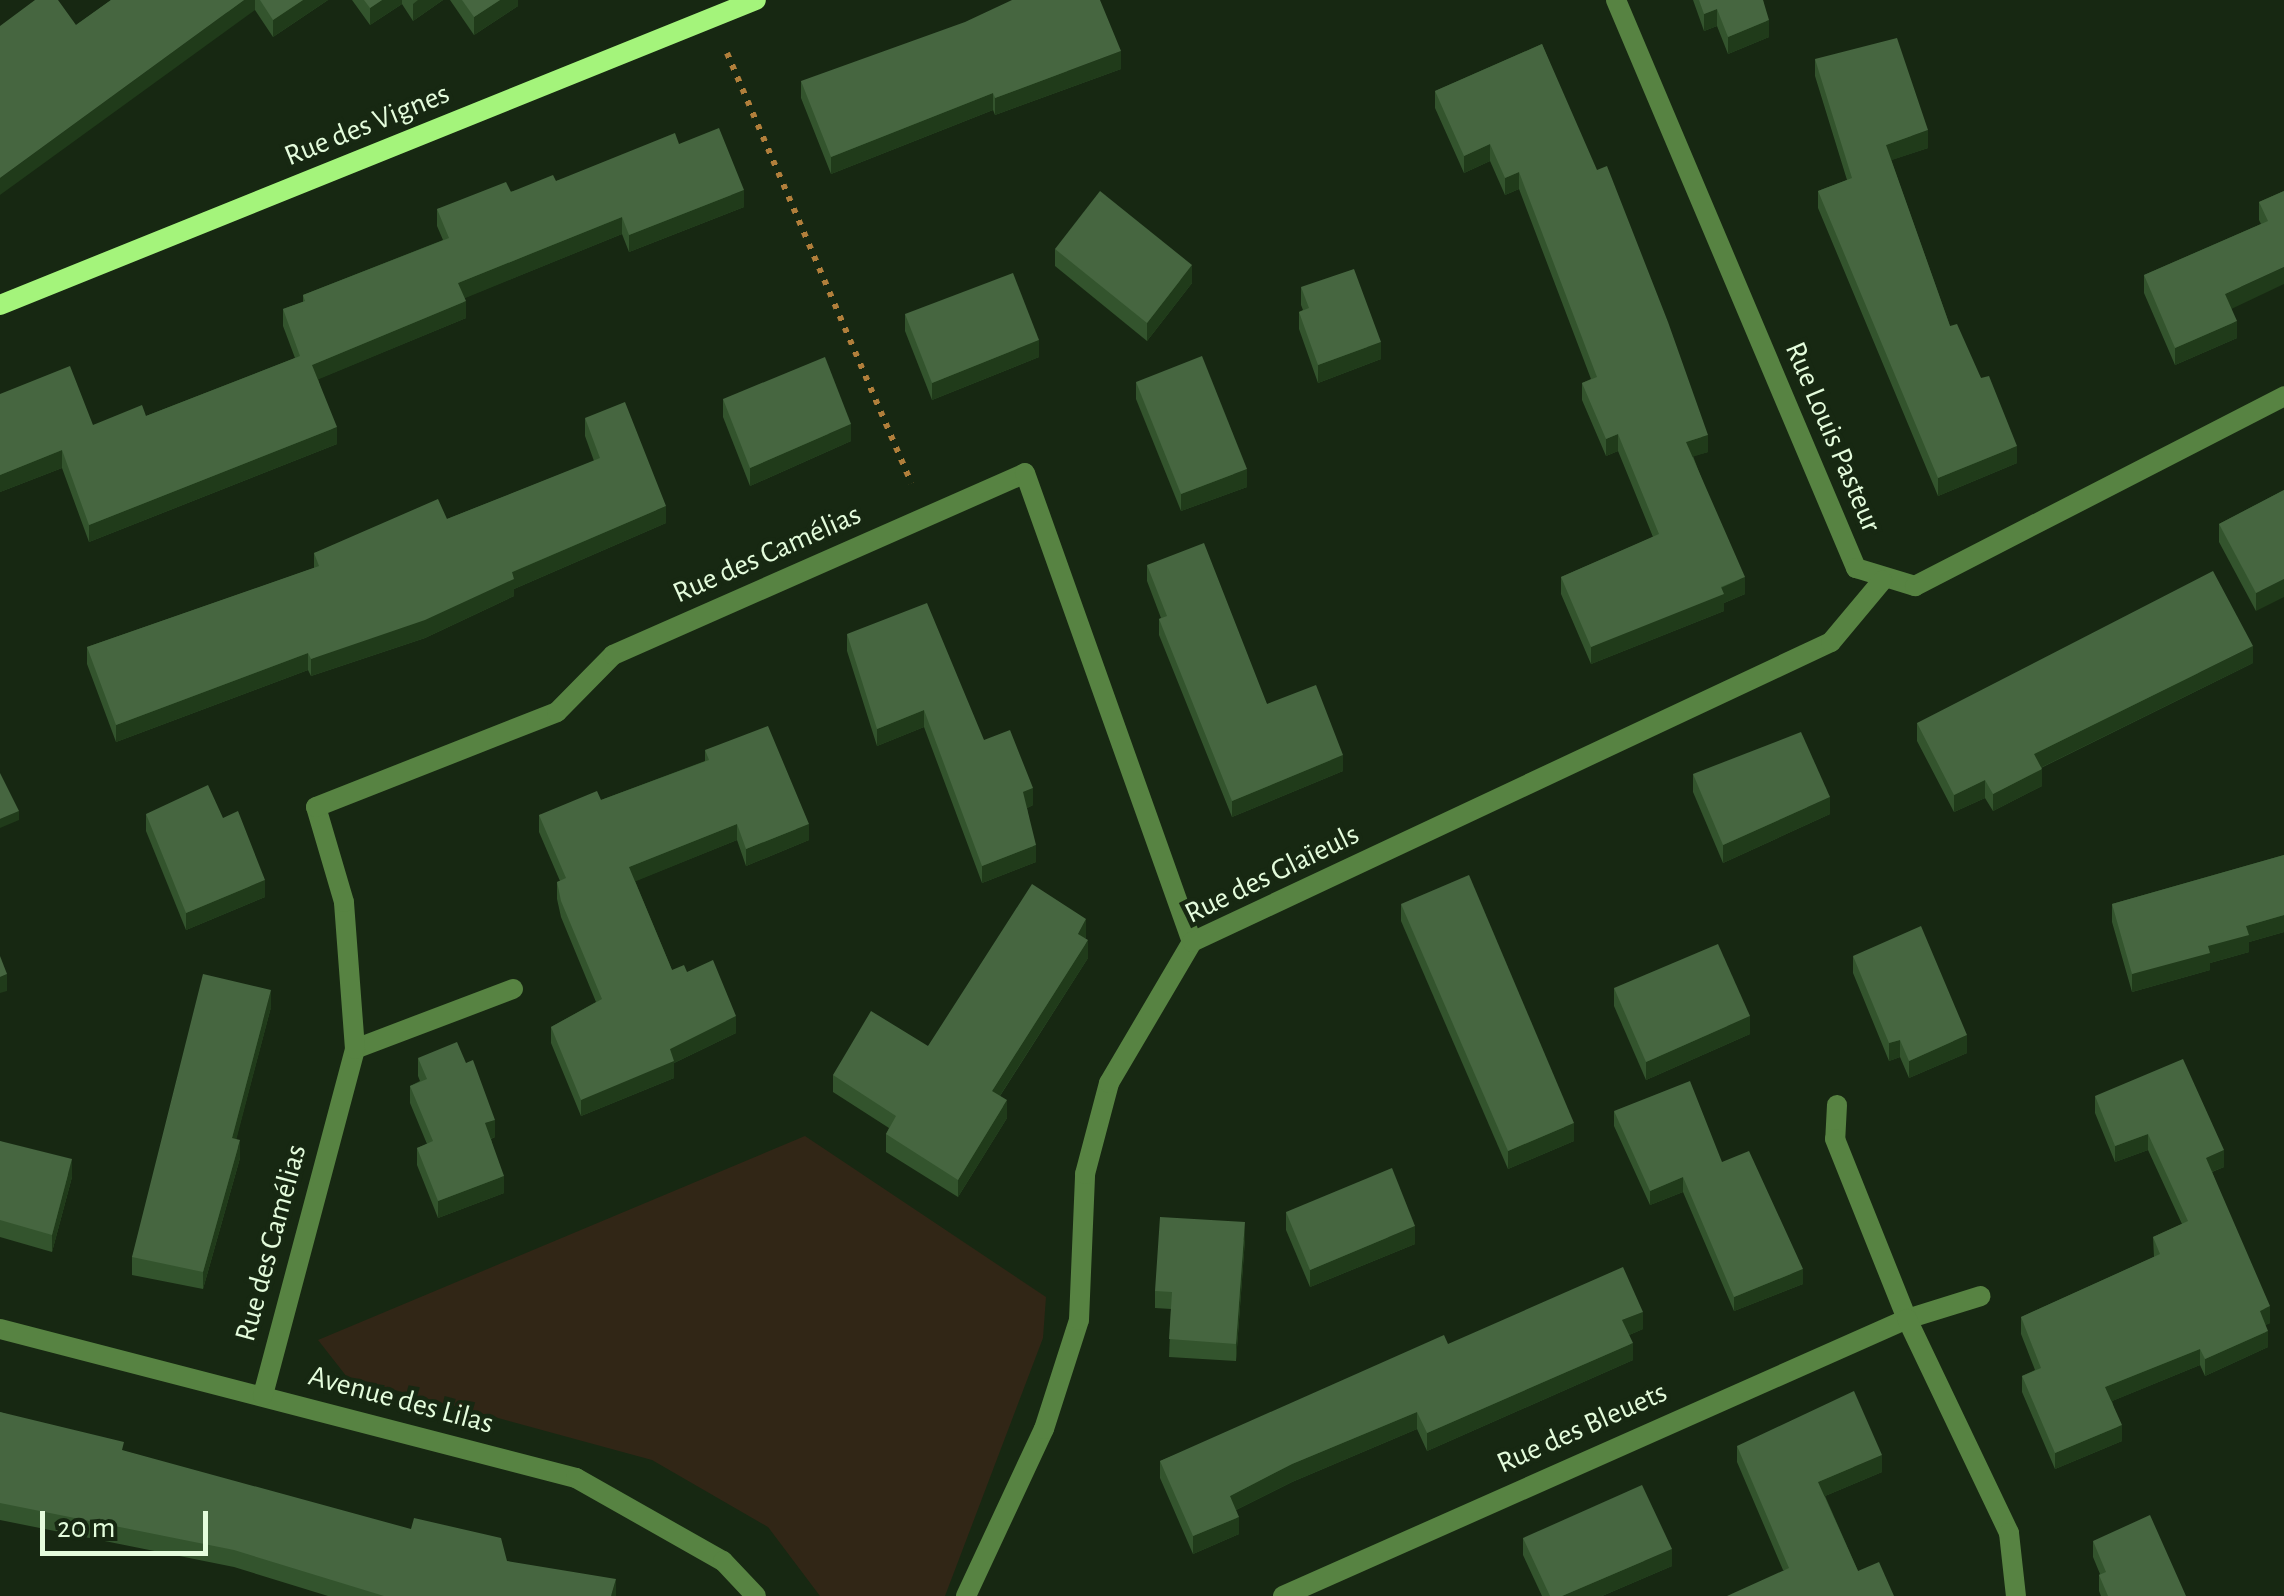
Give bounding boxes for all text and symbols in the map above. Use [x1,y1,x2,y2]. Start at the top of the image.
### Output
street label: Rue des Vignes [279,76,455,174]
street label: Rue Louis Pasteur [1777,337,1889,537]
street label: Rue des Camélias [667,496,867,612]
street label: Rue des Glaïeuls [1179,816,1365,932]
street label: Rue des Camélias [227,1141,315,1345]
street label: Avenue des Lilas [305,1358,497,1442]
street label: Rue des Bleuets [1491,1374,1673,1482]
scale bar [45,1491,212,1553]
text: 20 m [57,1513,115,1543]

